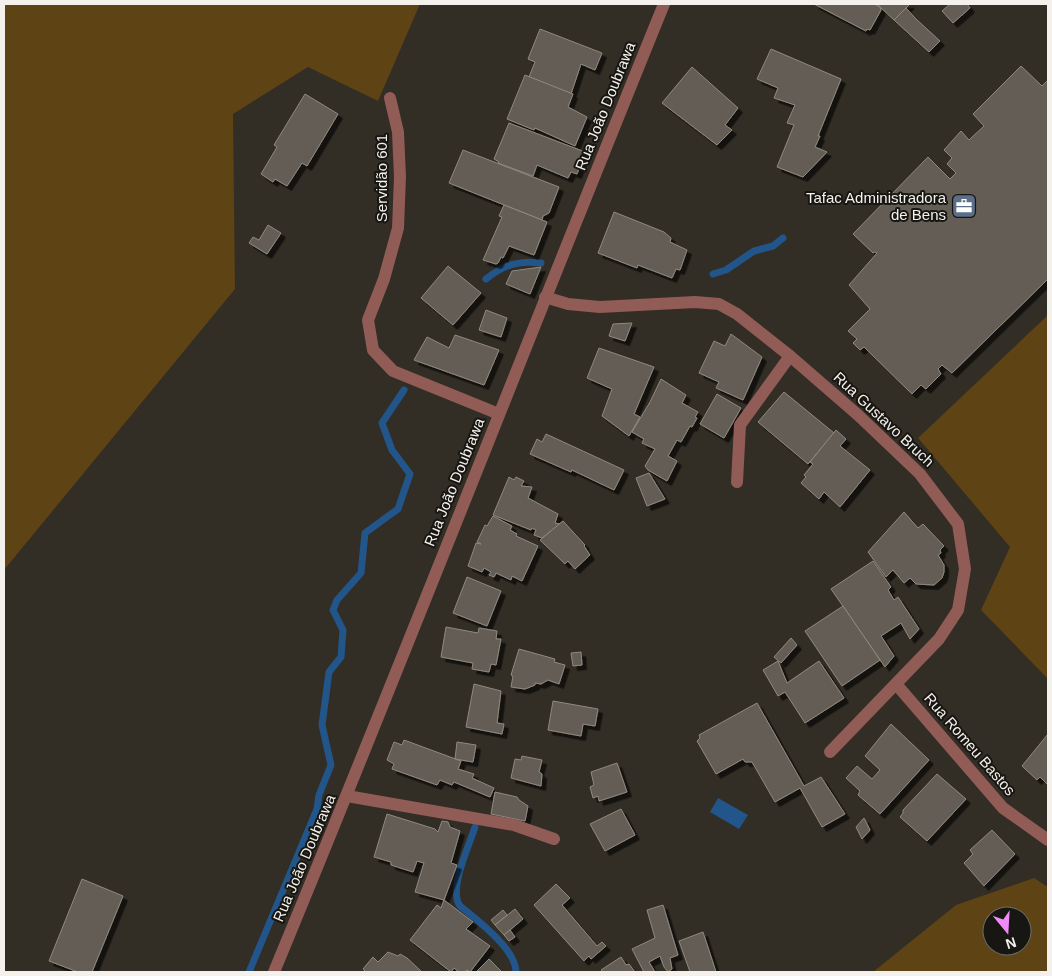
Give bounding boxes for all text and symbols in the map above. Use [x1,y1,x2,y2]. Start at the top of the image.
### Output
street label: Rua João Doubrawa [572,39,639,173]
street label: Servidão 601 [373,134,390,222]
place label: Tafac Administradora de Bens [806,189,947,223]
office icon: Tafac Administradora de Bens [951,193,977,219]
street label: Rua Gustavo Bruch [830,368,938,470]
street label: Rua João Doubrawa [421,415,488,549]
street label: Rua Romeu Bastos [921,689,1019,799]
street label: Rua João Doubrawa [269,791,339,924]
north arrow [982,906,1032,956]
text: N [1004,934,1018,953]

